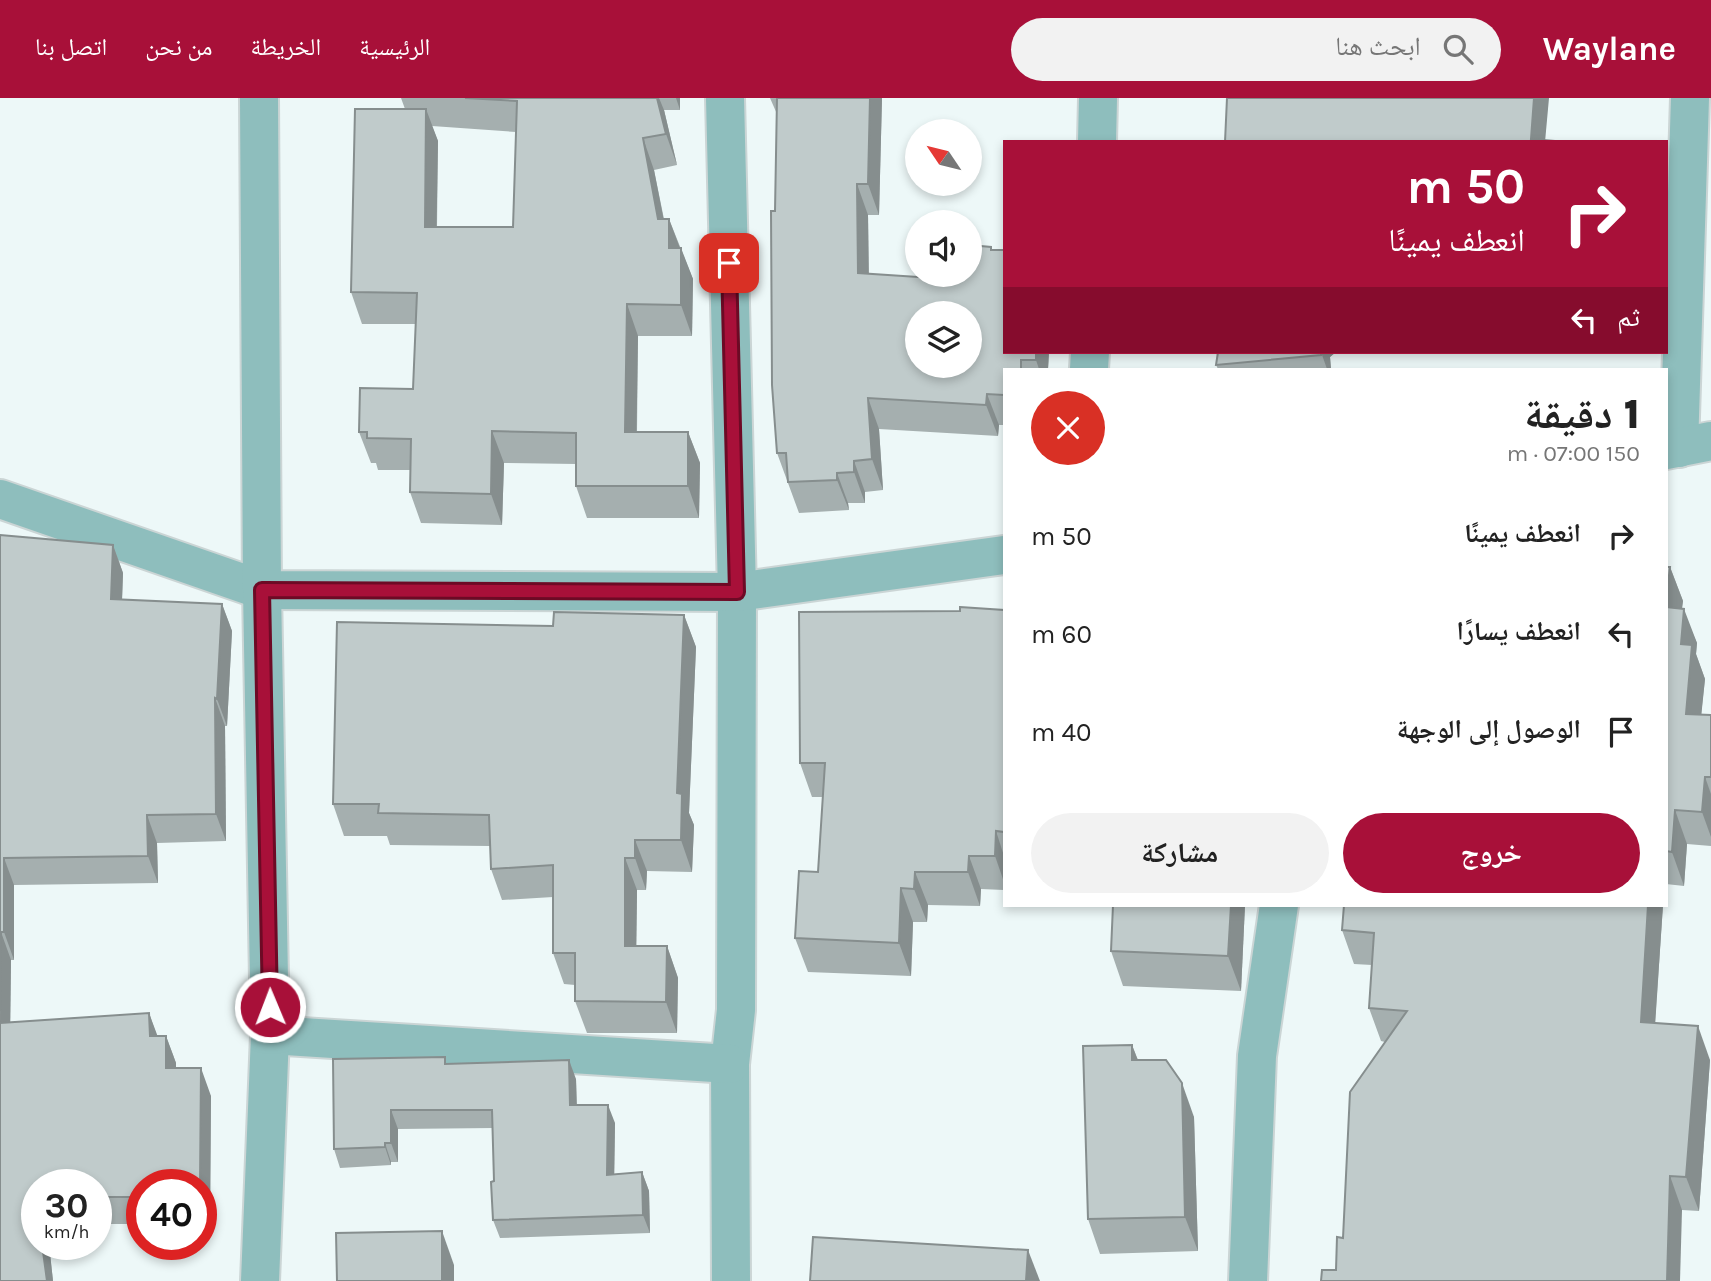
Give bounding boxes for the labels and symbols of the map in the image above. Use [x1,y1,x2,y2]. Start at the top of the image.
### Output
north arrow [905,119,982,196]
pin [699,233,759,293]
position arrow [233,970,307,1044]
speed limit sign: 40 [126,1169,217,1260]

